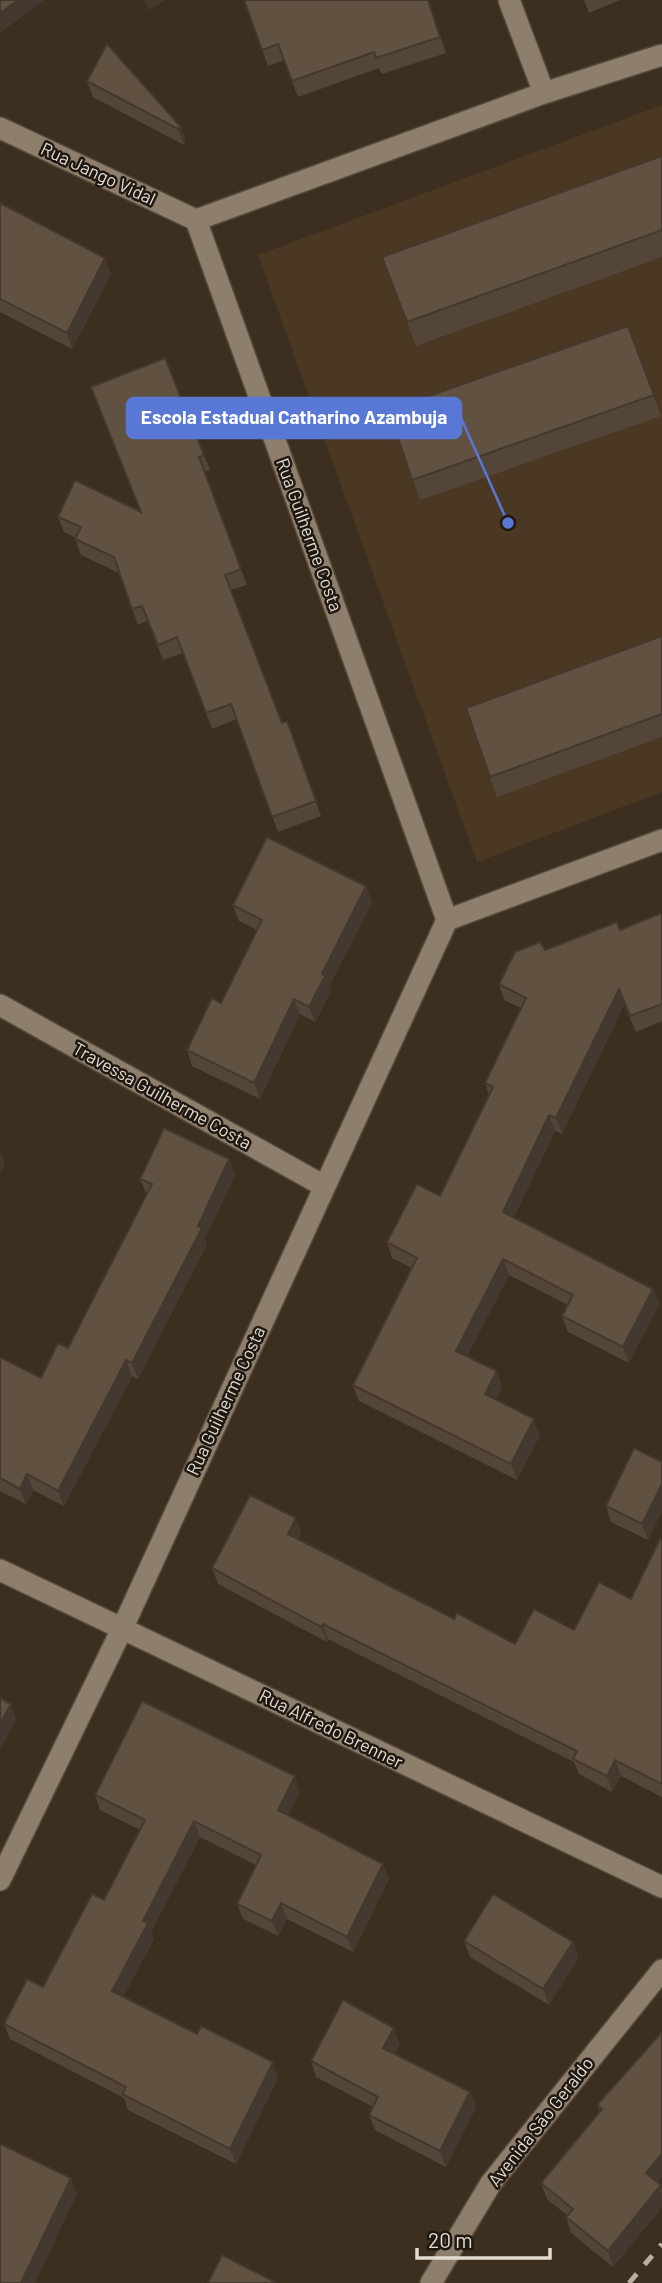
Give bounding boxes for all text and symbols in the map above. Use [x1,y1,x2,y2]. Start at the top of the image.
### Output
street label: Rua Jango Vidal [38,137,159,209]
callout: Escola Estadual Catharino Azambuja [127,398,461,438]
text: Escola Estadual Catharino Azambuja [141,405,447,428]
street label: Rua Guilherme Costa [272,455,348,614]
street label: Travessa Guilherme Costa [69,1037,256,1153]
street label: Rua Guilherme Costa [181,1323,269,1478]
street label: Rua Alfredo Brenner [256,1684,407,1773]
street label: Avenida São Geraldo [483,2052,598,2191]
scale bar [417,2216,550,2260]
text: 20 m [428,2227,473,2252]

